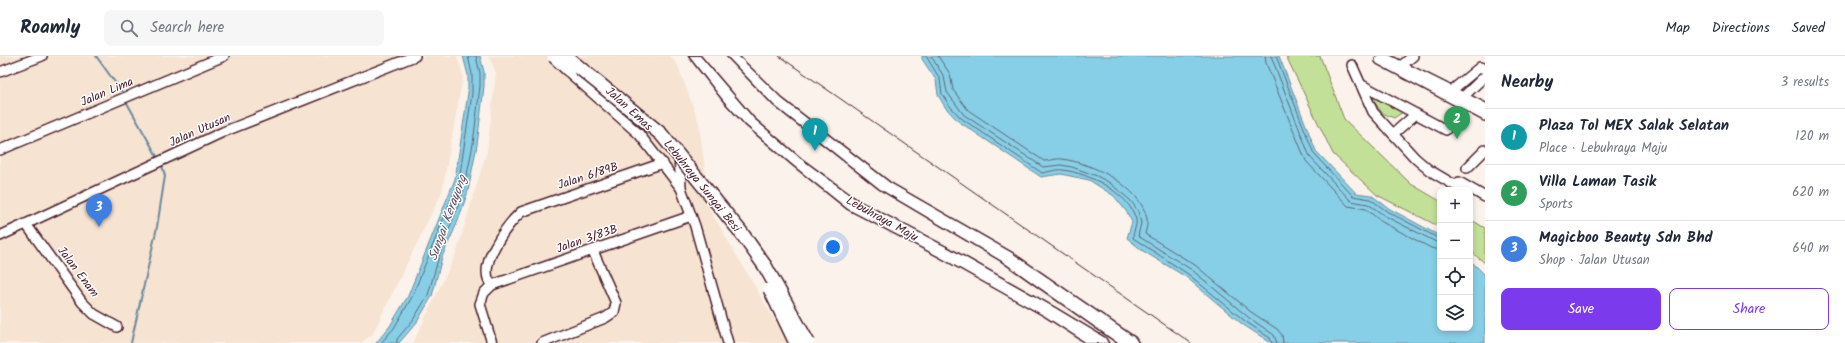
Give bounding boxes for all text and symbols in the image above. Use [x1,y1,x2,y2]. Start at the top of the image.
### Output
search box [104,10,384,46]
text: Roamly [20,13,80,43]
text: Search here [150,16,224,40]
icon: search [118,17,140,39]
text: Map [1665,17,1690,39]
text: Directions [1712,17,1770,39]
text: Saved [1792,17,1825,39]
text: Nearby [1501,69,1553,96]
street label: Jalan Lima [78,72,137,112]
text: 3 results [1781,72,1829,93]
street label: Jalan Emas [601,82,657,136]
pin: 2 [1444,106,1470,139]
street label: Jalan Utusan [166,108,234,152]
text: Plaza Tol MEX Salak Selatan [1539,114,1729,138]
pin: 1 [802,118,828,151]
text: 1 [1512,126,1516,147]
text: 120 m [1795,126,1829,147]
street label: Lebuhraya Sungai Besi [659,135,746,237]
text: Place · Lebuhraya Maju [1539,138,1667,159]
street label: Jalan 6/89B [555,157,621,195]
text: Villa Laman Tasik [1539,170,1656,194]
water label: Sungai Kerayong [423,171,473,264]
text: 2 [1510,182,1518,203]
text: 620 m [1792,182,1829,203]
map controls [1437,187,1473,331]
button: + [1437,187,1473,223]
street label: Lebuhraya Maju [842,191,922,247]
pin: 3 [86,194,112,227]
text: Sports [1539,194,1573,215]
street label: Jalan 3/83B [554,220,620,258]
button: − [1437,223,1473,259]
text: Magicboo Beauty Sdn Bhd [1539,226,1713,250]
your location [823,237,843,257]
text: 3 [1510,238,1518,259]
text: 640 m [1793,238,1829,259]
street label: Jalan Enam [52,242,104,302]
text: Shop · Jalan Utusan [1539,250,1650,271]
button: locate [1437,259,1473,295]
button: Save [1501,288,1661,330]
button: Share [1669,288,1829,330]
button: layers [1437,295,1473,331]

